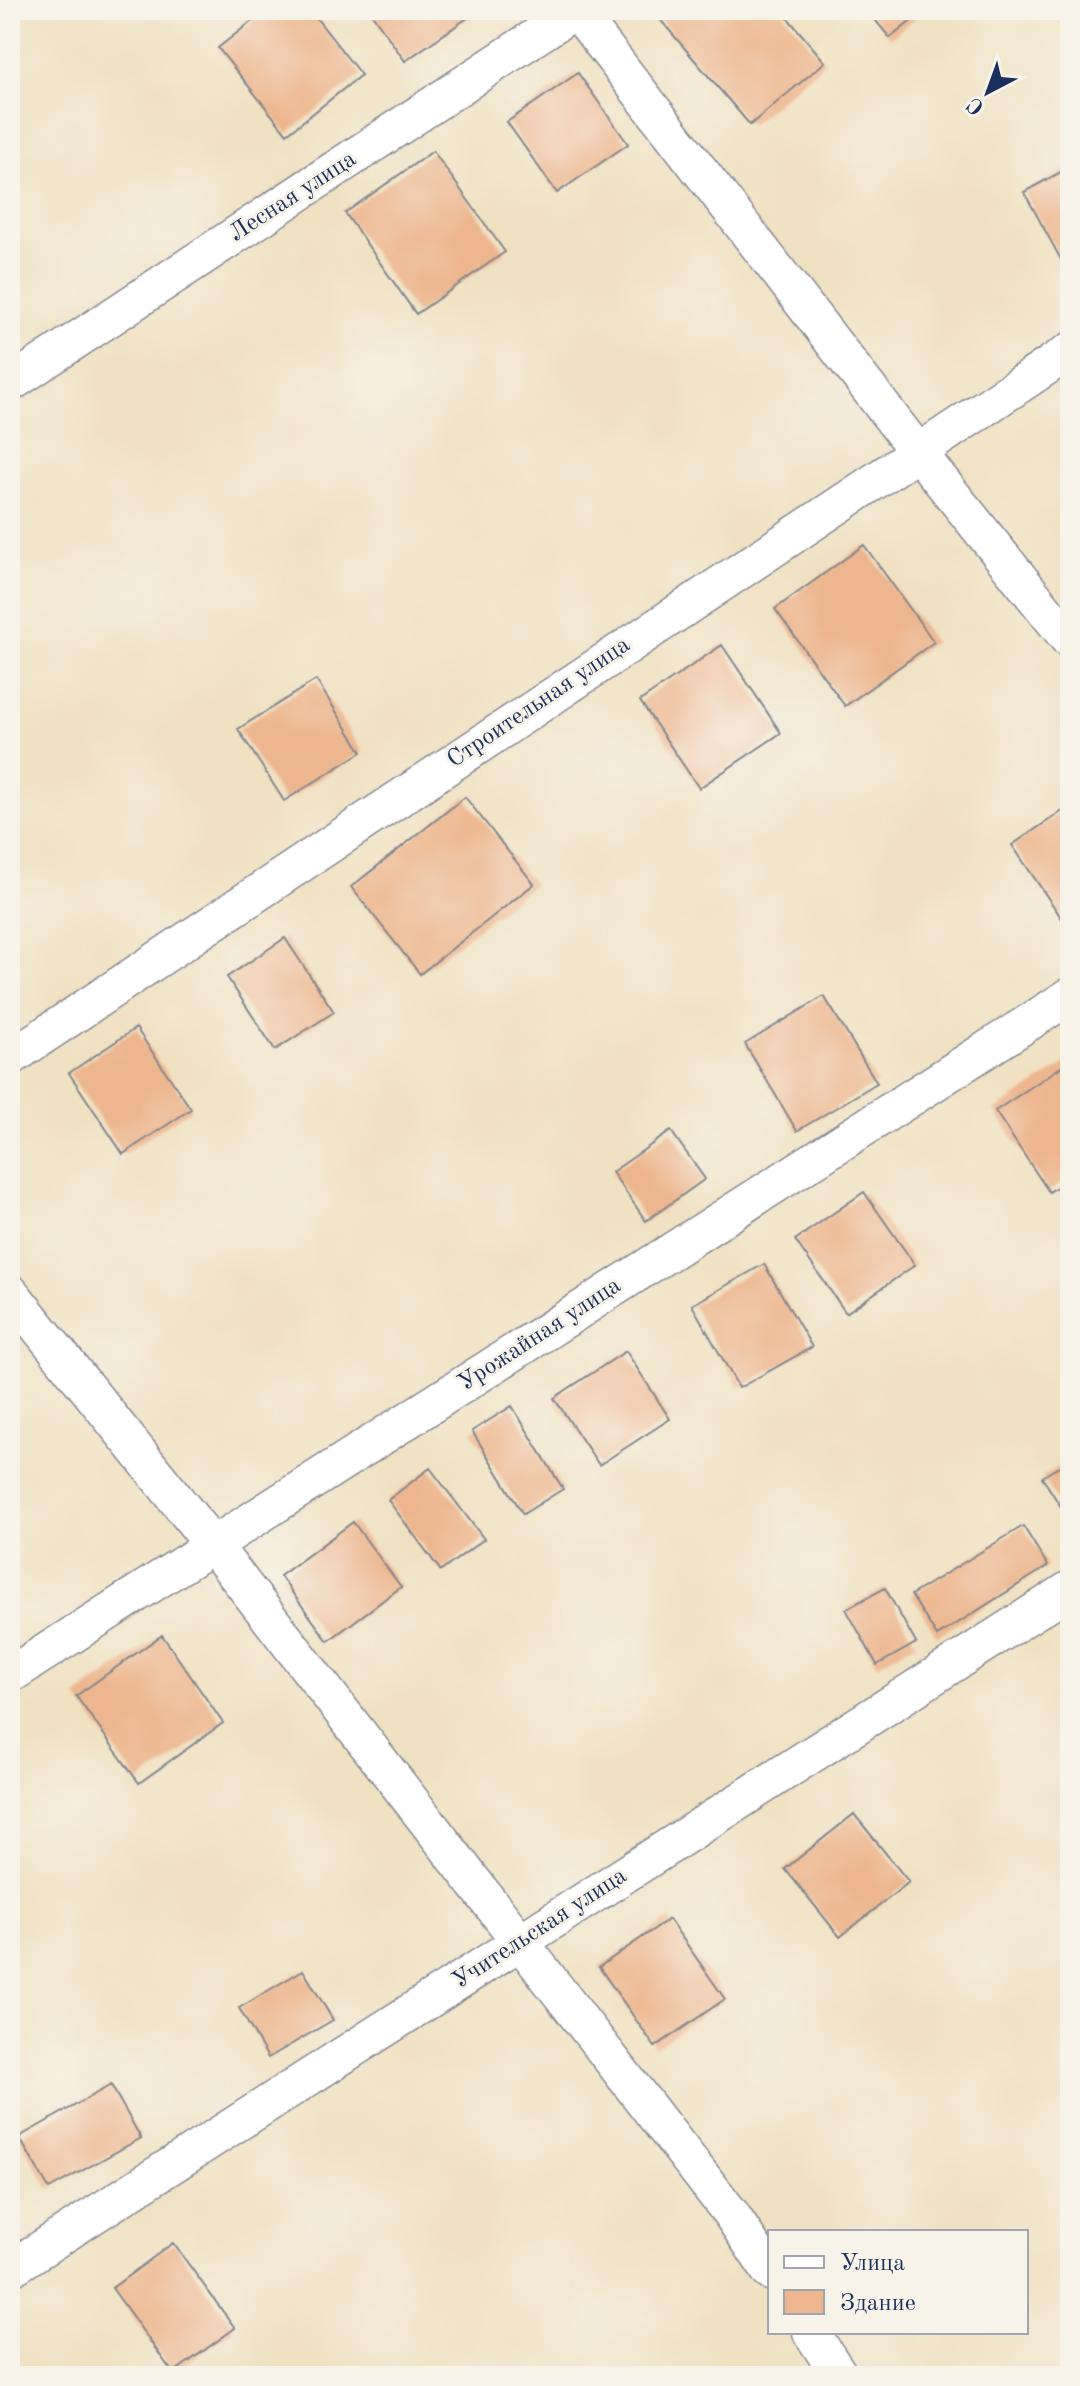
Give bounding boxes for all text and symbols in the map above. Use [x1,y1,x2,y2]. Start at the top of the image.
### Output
north arrow [948,52,1028,132]
text: С [963,93,989,119]
street label: Лесная улица [225,147,361,247]
street label: Строительная улица [443,633,635,773]
street label: Урожайная улица [454,1274,626,1396]
street label: Учительская улица [449,1864,631,1994]
legend [768,2230,1028,2334]
text: Улица [840,2252,905,2276]
text: Здание [840,2292,916,2316]

